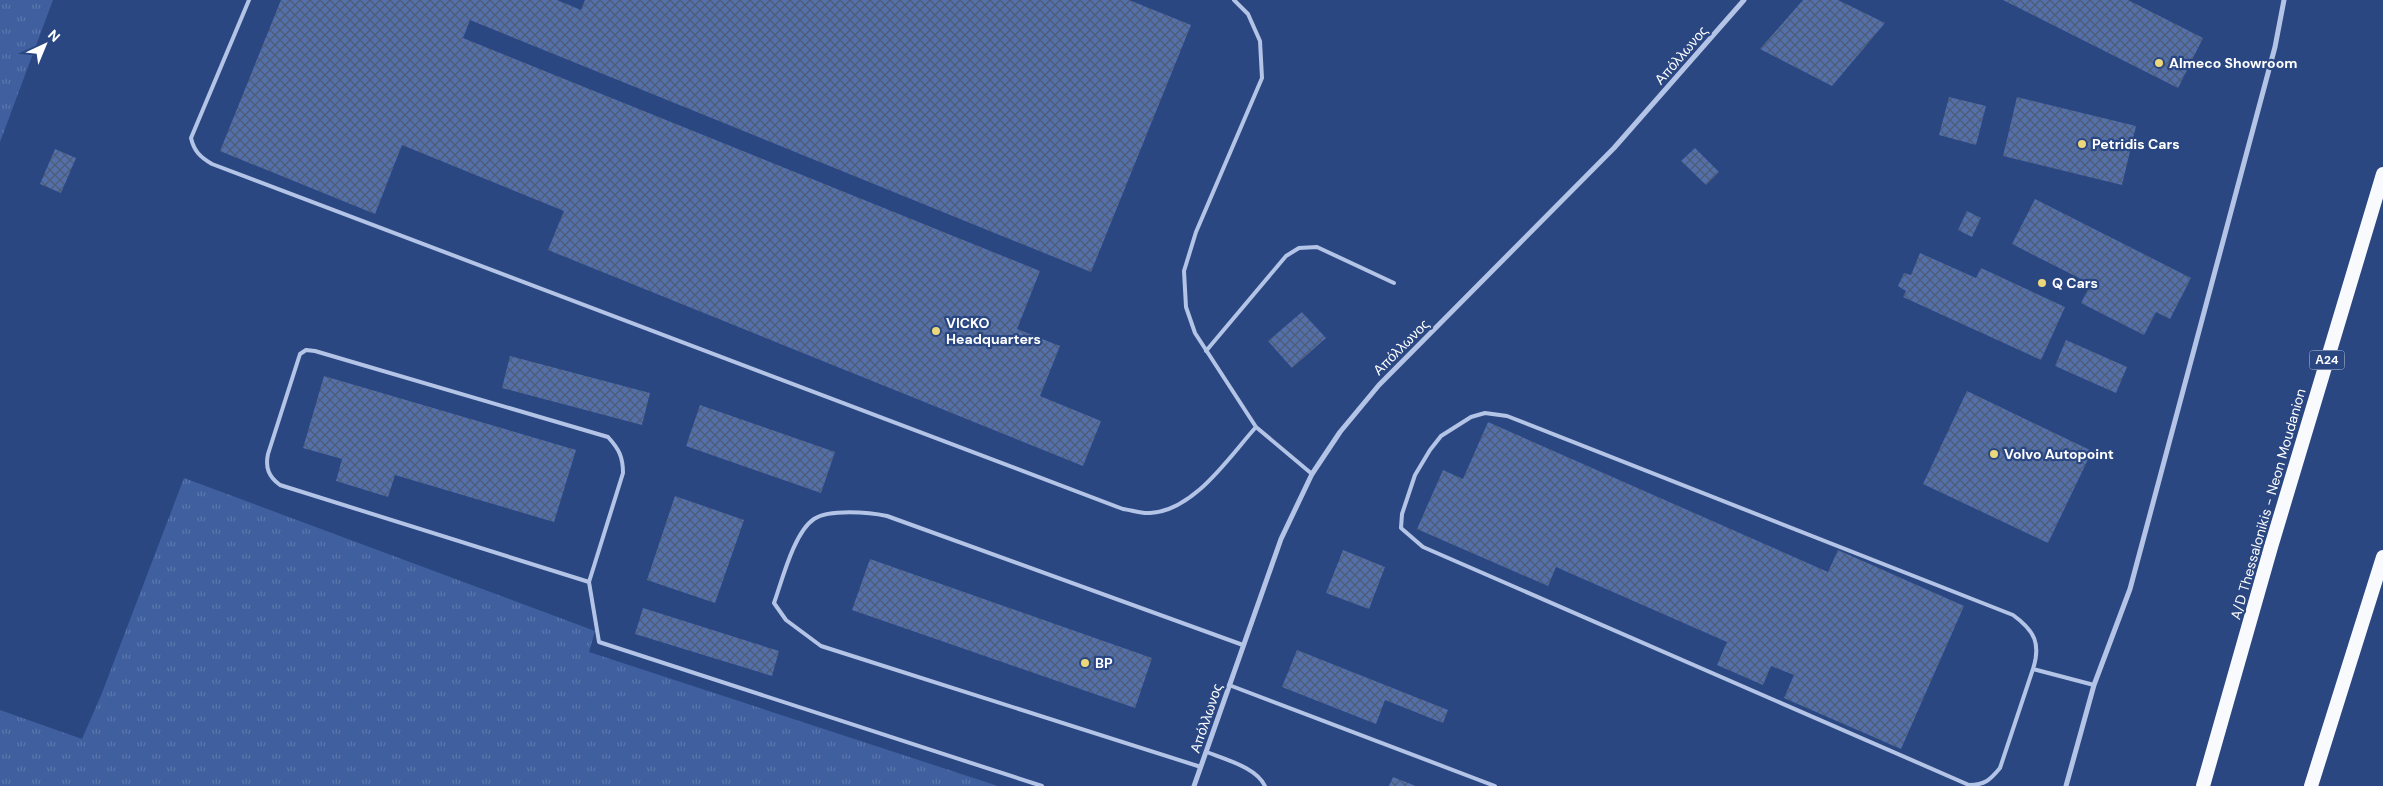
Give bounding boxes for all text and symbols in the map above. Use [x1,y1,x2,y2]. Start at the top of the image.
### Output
north arrow [20,20,70,70]
street label: Απόλλωνος [1651,22,1712,88]
text: N [44,26,64,46]
place label: Almeco Showroom [2169,54,2297,72]
marker: Almeco Showroom [2153,57,2165,69]
place label: Petridis Cars [2092,135,2180,153]
marker: Petridis Cars [2076,138,2088,150]
place label: Q Cars [2052,274,2098,292]
marker: Q Cars [2036,277,2048,289]
place label: VICKO Headquarters [946,314,1041,348]
street label: Απόλλωνος [1369,315,1433,379]
marker: VICKO Headquarters [930,325,942,337]
road number: Α24 [2310,350,2344,370]
street label: A/D Thessalonikis - Neon Moudanion [2226,386,2310,622]
place label: Volvo Autopoint [2004,445,2114,463]
marker: Volvo Autopoint [1988,448,2000,460]
place label: BP [1095,654,1113,672]
marker: BP [1079,657,1091,669]
street label: Απόλλωνος [1186,681,1226,755]

